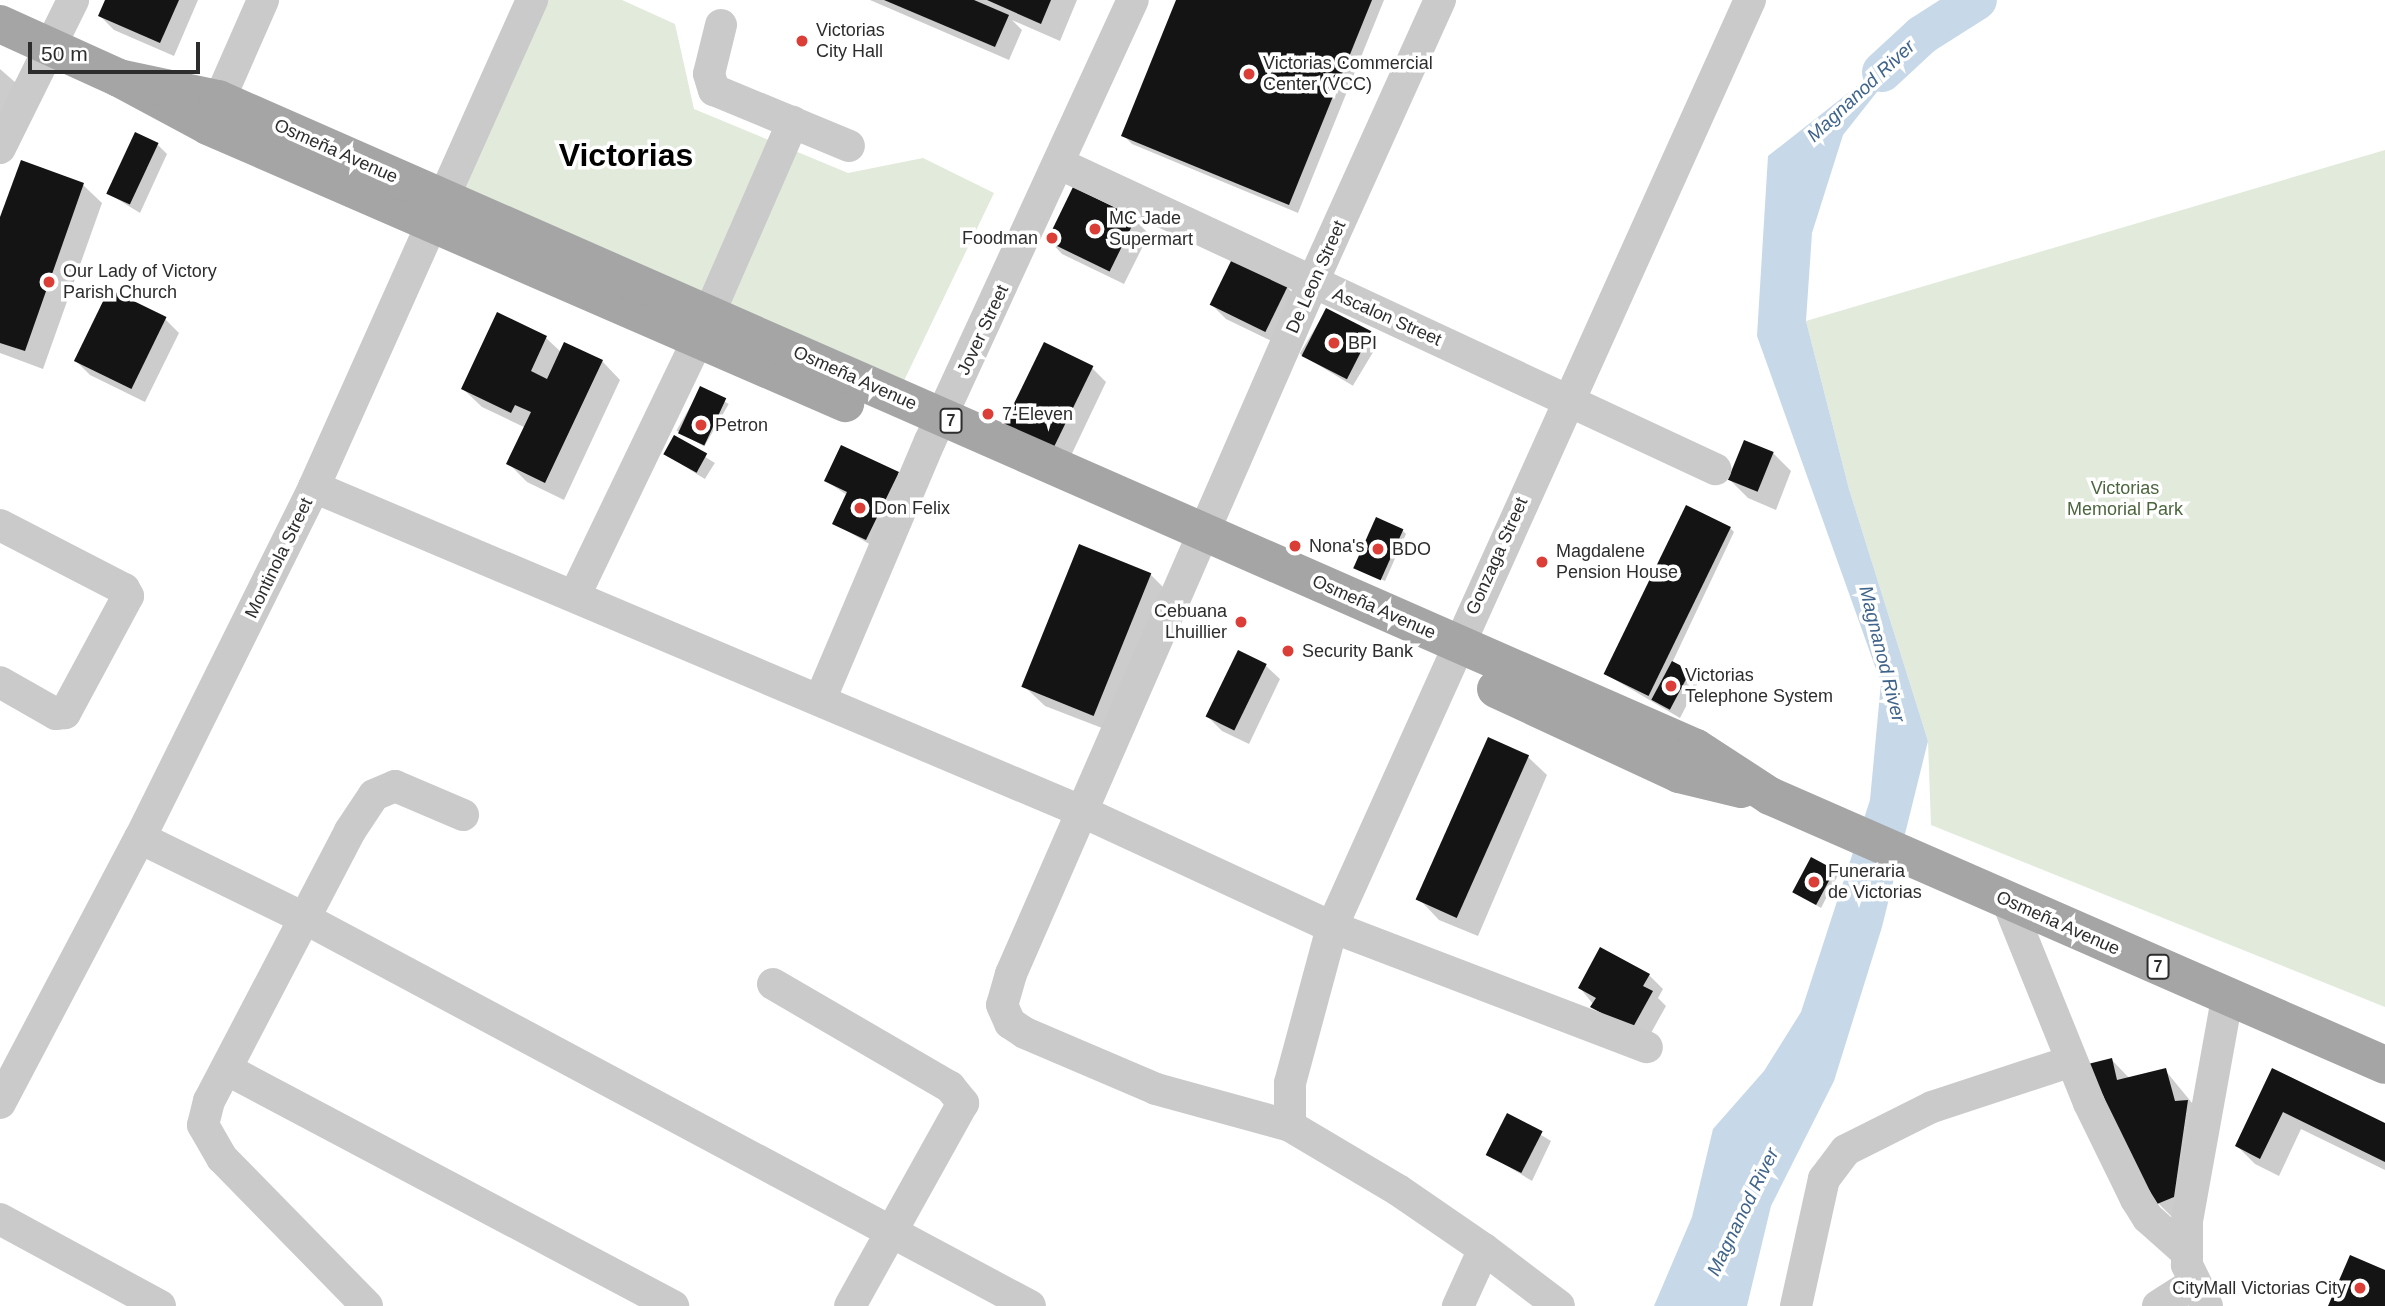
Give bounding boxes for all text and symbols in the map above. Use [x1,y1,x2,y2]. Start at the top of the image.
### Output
place label: Victorias City Hall [816,20,885,62]
scale bar [32,28,203,72]
marker: Victorias City Hall [794,33,810,49]
water label: Magnanod River [1802,35,1920,147]
text: 50 m [41,42,88,65]
place label: Victorias Commercial Center (VCC) [1263,53,1433,96]
marker: Victorias Commercial Center (VCC) [1241,66,1257,82]
street label: Osmeña Avenue [271,114,401,188]
district label: Victorias [559,136,693,174]
place label: MC Jade Supermart [1109,208,1193,250]
street label: De Leon Street [1282,217,1350,337]
marker: MC Jade Supermart [1087,221,1103,237]
place label: Foodman [962,227,1038,249]
marker: Foodman [1044,230,1060,246]
place label: Our Lady of Victory Parish Church [63,261,217,304]
marker: Our Lady of Victory Parish Church [41,274,57,290]
street label: Jover Street [953,281,1013,379]
street label: Ascalon Street [1329,283,1445,351]
place label: BPI [1348,332,1377,354]
marker: BPI [1326,335,1342,351]
street label: Osmeña Avenue [790,341,920,415]
place label: 7-Eleven [1002,403,1073,425]
marker: 7-Eleven [980,406,996,422]
road number: 7 [939,408,963,434]
place label: Petron [715,414,768,436]
marker: Petron [693,417,709,433]
park label: Victorias Memorial Park [2067,478,2183,520]
street label: Montinola Street [241,494,317,622]
street label: Gonzaga Street [1461,494,1533,618]
place label: Don Felix [874,497,950,519]
marker: Don Felix [852,500,868,516]
place label: Nona's [1309,535,1364,557]
marker: Nona's [1287,538,1303,554]
place label: BDO [1392,538,1431,560]
marker: BDO [1370,541,1386,557]
place label: Magdalene Pension House [1556,541,1678,584]
marker: Magdalene Pension House [1534,554,1550,570]
street label: Osmeña Avenue [1309,570,1439,644]
water label: Magnanod River [1854,584,1910,724]
place label: Cebuana Lhuillier [1154,601,1227,644]
marker: Cebuana Lhuillier [1233,614,1249,630]
place label: Security Bank [1302,640,1413,662]
marker: Security Bank [1280,643,1296,659]
place label: Victorias Telephone System [1685,665,1833,708]
marker: Victorias Telephone System [1663,678,1679,694]
place label: Funeraria de Victorias [1828,861,1922,903]
marker: Funeraria de Victorias [1806,874,1822,890]
street label: Osmeña Avenue [1993,886,2123,960]
road number: 7 [2146,954,2170,979]
water label: Magnanod River [1702,1144,1784,1280]
place label: CityMall Victorias City [2172,1277,2346,1299]
marker: CityMall Victorias City [2352,1280,2368,1296]

